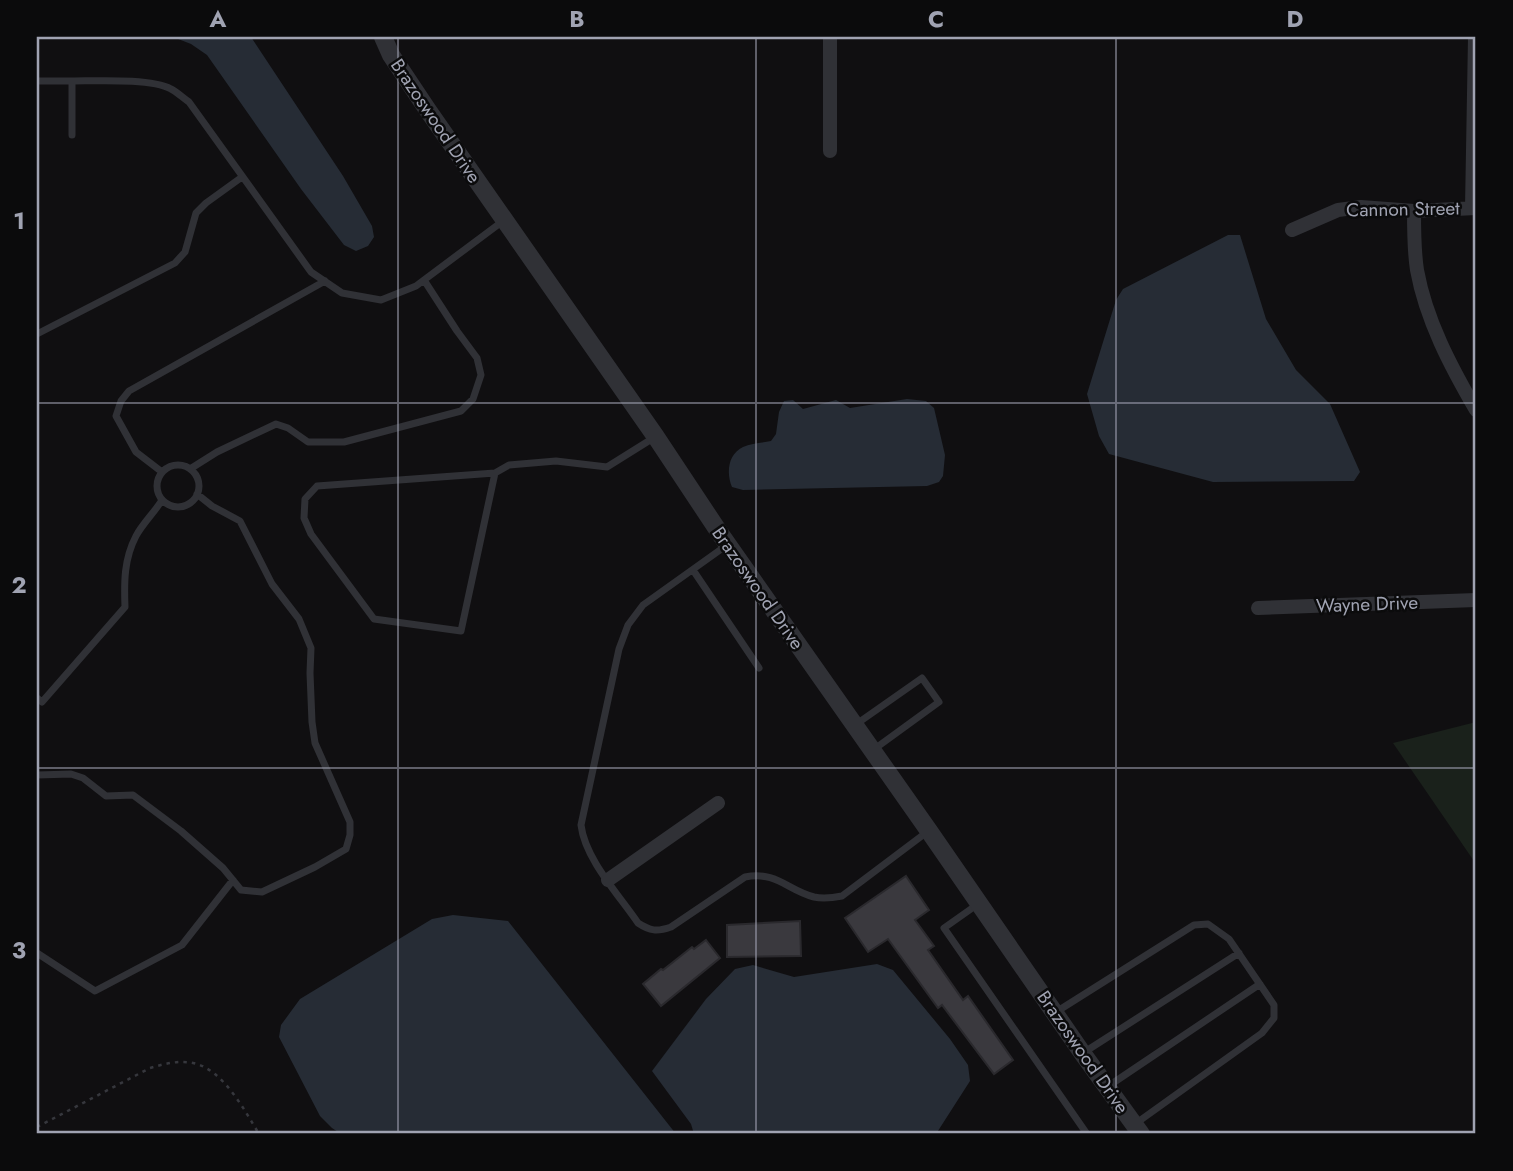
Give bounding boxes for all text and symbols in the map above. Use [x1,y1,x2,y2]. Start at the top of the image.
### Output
text: A [209,2,227,36]
text: B [569,2,585,36]
text: C [928,2,944,36]
text: D [1287,2,1304,36]
street label: Brazoswood Drive [384,53,488,189]
street label: Cannon Street [1346,195,1460,223]
text: 1 [13,204,25,238]
street label: Brazoswood Drive [705,521,811,655]
text: 2 [11,568,27,602]
street label: Wayne Drive [1316,589,1419,619]
text: 3 [12,933,26,967]
street label: Brazoswood Drive [1030,985,1136,1119]

